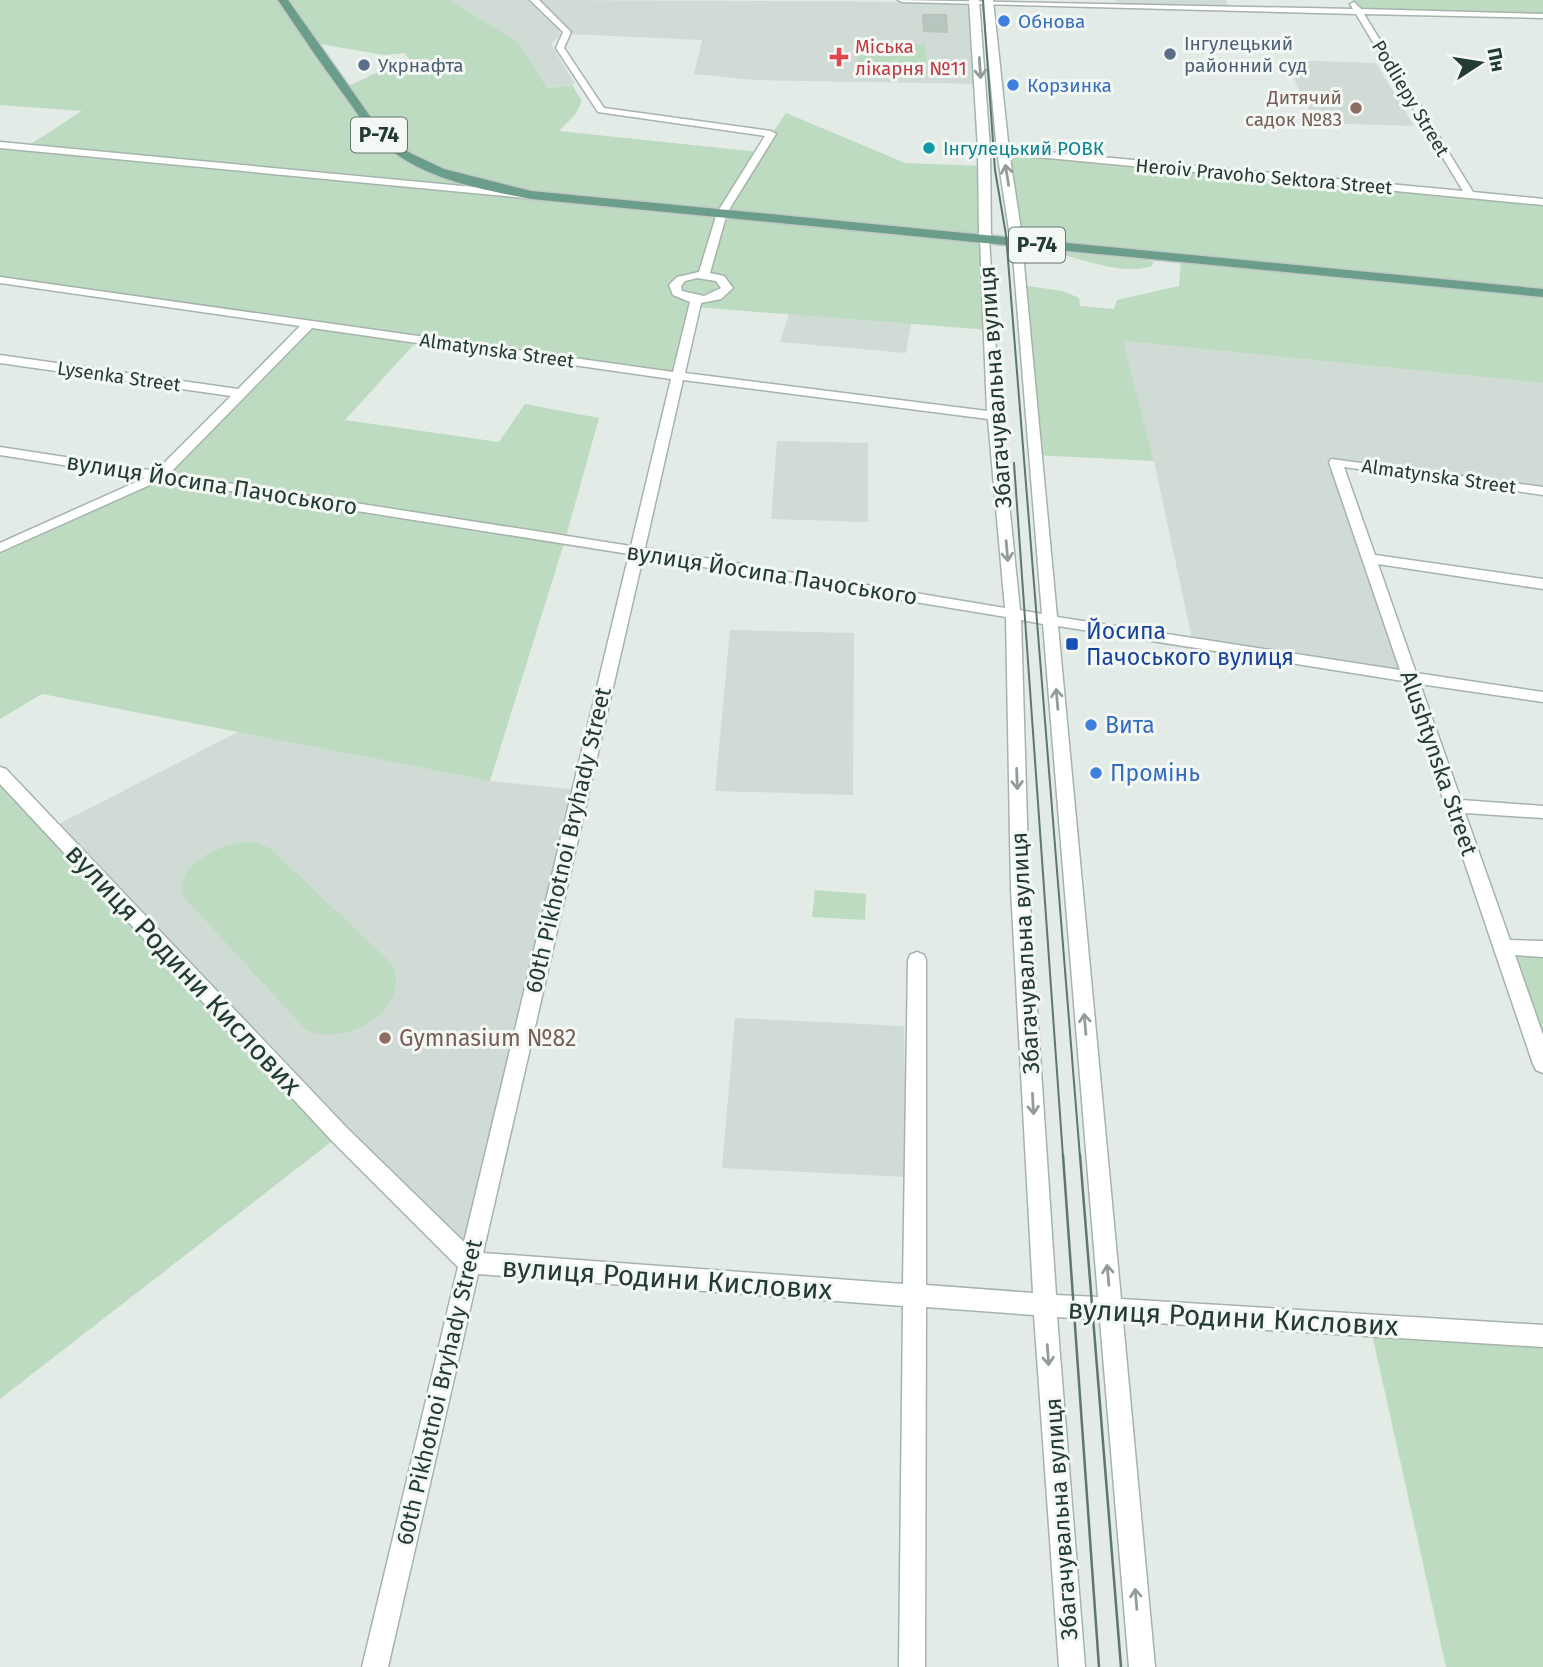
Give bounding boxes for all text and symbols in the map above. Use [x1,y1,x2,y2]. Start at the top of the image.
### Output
place label: Обнова [1018,10,1085,33]
marker: Обнова [996,13,1012,29]
north arrow [1445,28,1515,98]
place label: Інгулецький районний суд [1184,32,1307,77]
place label: Міська лікарня №11 [855,35,967,80]
street label: Podliepy Street [1367,36,1454,161]
marker: Інгулецький районний суд [1162,46,1178,62]
text: Пн [1482,46,1510,74]
marker: Міська лікарня №11 [829,47,849,67]
place label: Укрнафта [378,54,464,77]
one-way arrow [974,56,987,79]
marker: Укрнафта [356,57,372,73]
place label: Корзинка [1027,74,1112,97]
marker: Корзинка [1005,77,1021,93]
place label: Дитячий садок №83 [1245,86,1342,131]
marker: Дитячий садок №83 [1348,100,1364,116]
road number: Р-74 [351,118,407,152]
place label: Інгулецький РОВК [943,137,1104,160]
marker: Інгулецький РОВК [921,140,937,156]
street label: Heroiv Pravoho Sektora Street [1135,154,1393,199]
one-way arrow [1000,164,1013,187]
road number: Р-74 [1009,228,1065,262]
street label: Збагачувальна вулиця [973,265,1017,509]
street label: Almatynska Street [418,328,576,373]
street label: Lysenka Street [56,356,182,397]
street label: вулиця Йосипа Пачоського [65,447,359,521]
street label: Almatynska Street [1360,454,1518,499]
street label: вулиця Йосипа Пачоського [625,537,919,611]
one-way arrow [1001,540,1014,562]
place label: Йосипа Пачоського вулиця [1086,617,1294,671]
marker: Йосипа Пачоського вулиця [1064,636,1080,652]
street label: Alushtynska Street [1394,667,1484,860]
street label: 60th Pikhotnoi Bryhady Street [519,684,617,996]
one-way arrow [1050,689,1063,711]
place label: Вита [1105,711,1155,739]
marker: Вита [1083,717,1099,733]
place label: Промінь [1110,759,1200,787]
marker: Промінь [1088,765,1104,781]
one-way arrow [1010,767,1024,790]
street label: Збагачувальна вулиця [1005,831,1045,1075]
street label: вулиця Родини Кислових [59,837,309,1102]
one-way arrow [1078,1013,1091,1035]
place label: Gymnasium №82 [399,1024,576,1052]
marker: Gymnasium №82 [377,1030,393,1046]
one-way arrow [1027,1092,1040,1114]
street label: 60th Pikhotnoi Bryhady Street [390,1236,488,1548]
street label: вулиця Родини Кислових [501,1250,834,1307]
one-way arrow [1101,1264,1114,1287]
street label: вулиця Родини Кислових [1067,1292,1400,1343]
one-way arrow [1042,1343,1055,1366]
street label: Збагачувальна вулиця [1039,1397,1083,1641]
one-way arrow [1129,1588,1142,1611]

